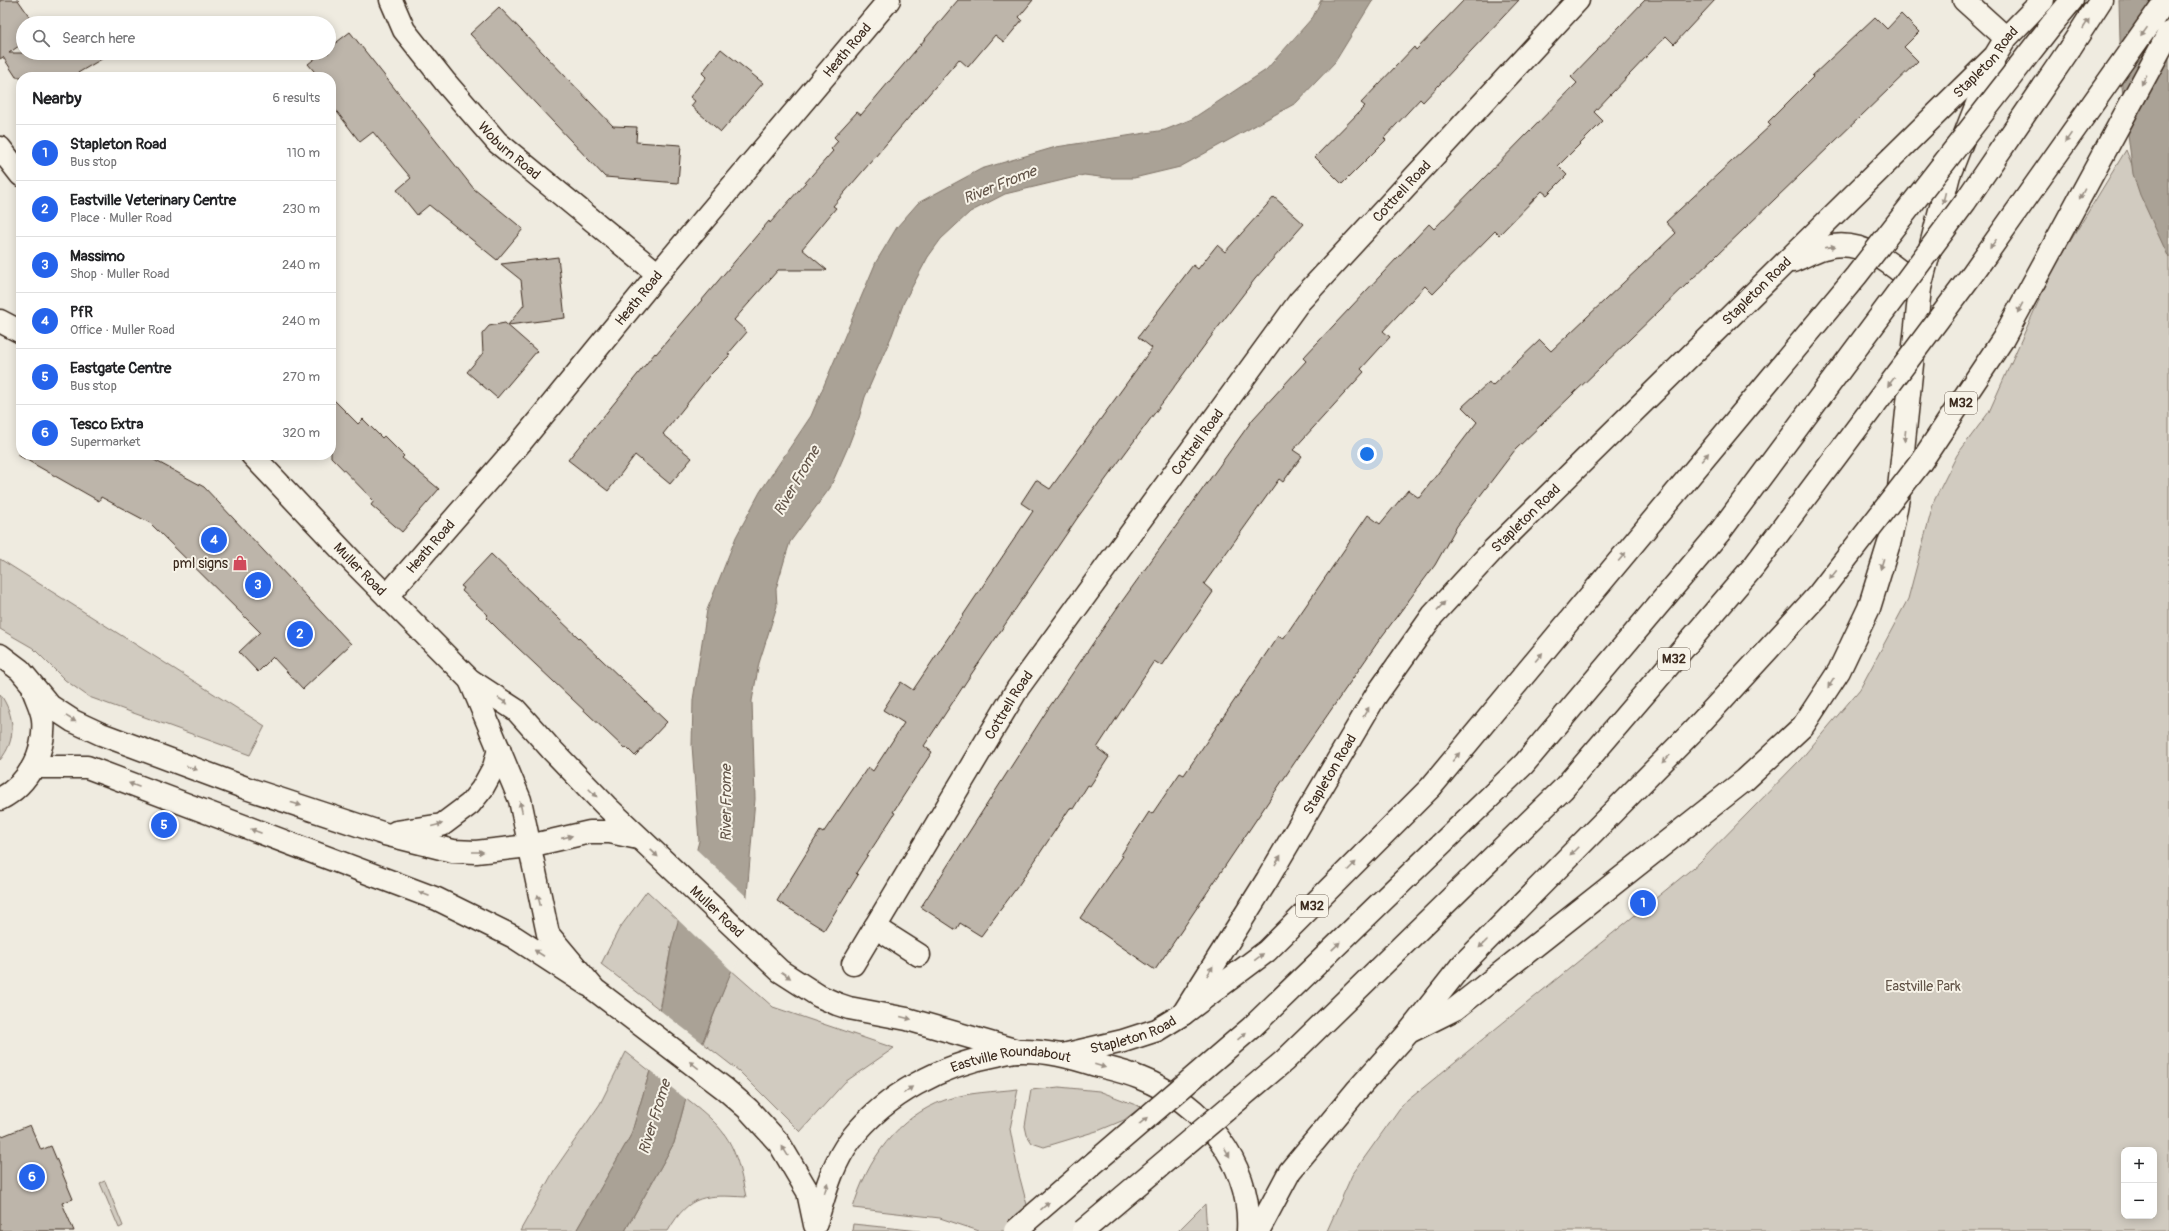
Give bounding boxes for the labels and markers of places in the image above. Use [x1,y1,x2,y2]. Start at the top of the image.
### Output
pin: 4 [201,525,227,555]
shop icon: pml signs [231,554,249,572]
place label: pml signs [173,555,229,572]
pin: 3 [245,570,271,600]
pin: 2 [287,619,313,649]
pin: 5 [151,810,177,840]
pin: 1 [1630,888,1656,918]
pin: 6 [19,1162,45,1192]

